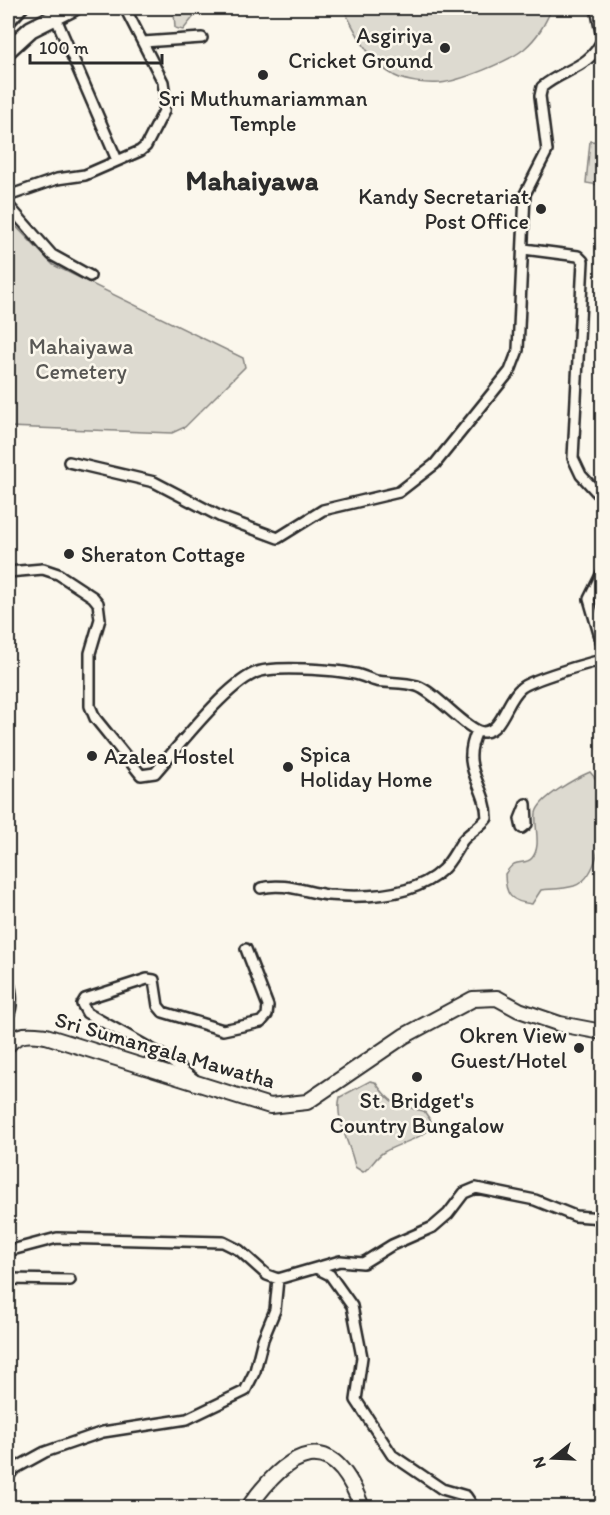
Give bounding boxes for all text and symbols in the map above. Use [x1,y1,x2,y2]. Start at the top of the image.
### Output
place label: Asgiriya Cricket Ground [288,22,434,74]
scale bar [30,27,162,65]
text: 100 m [39,37,89,59]
marker: Asgiriya Cricket Ground [438,41,452,55]
marker: Sri Muthumariamman Temple [256,68,270,82]
place label: Sri Muthumariamman Temple [158,85,368,137]
district label: Mahaiyawa [185,163,319,197]
place label: Kandy Secretariat Post Office [358,183,529,235]
marker: Kandy Secretariat Post Office [534,202,548,216]
park label: Mahaiyawa Cemetery [29,333,133,385]
place label: Sheraton Cottage [81,541,245,568]
marker: Sheraton Cottage [62,547,76,561]
place label: Spica Holiday Home [300,741,432,793]
place label: Azalea Hostel [104,743,234,770]
marker: Azalea Hostel [85,749,99,763]
marker: Spica Holiday Home [281,760,295,774]
street label: Sri Sumangala Mawatha [52,1006,278,1094]
place label: Okren View Guest/Hotel [451,1022,567,1074]
marker: Okren View Guest/Hotel [572,1041,586,1055]
marker: St. Bridget's Country Bungalow [410,1070,424,1084]
place label: St. Bridget's Country Bungalow [330,1087,504,1139]
north arrow [523,1428,583,1488]
text: N [529,1454,550,1471]

